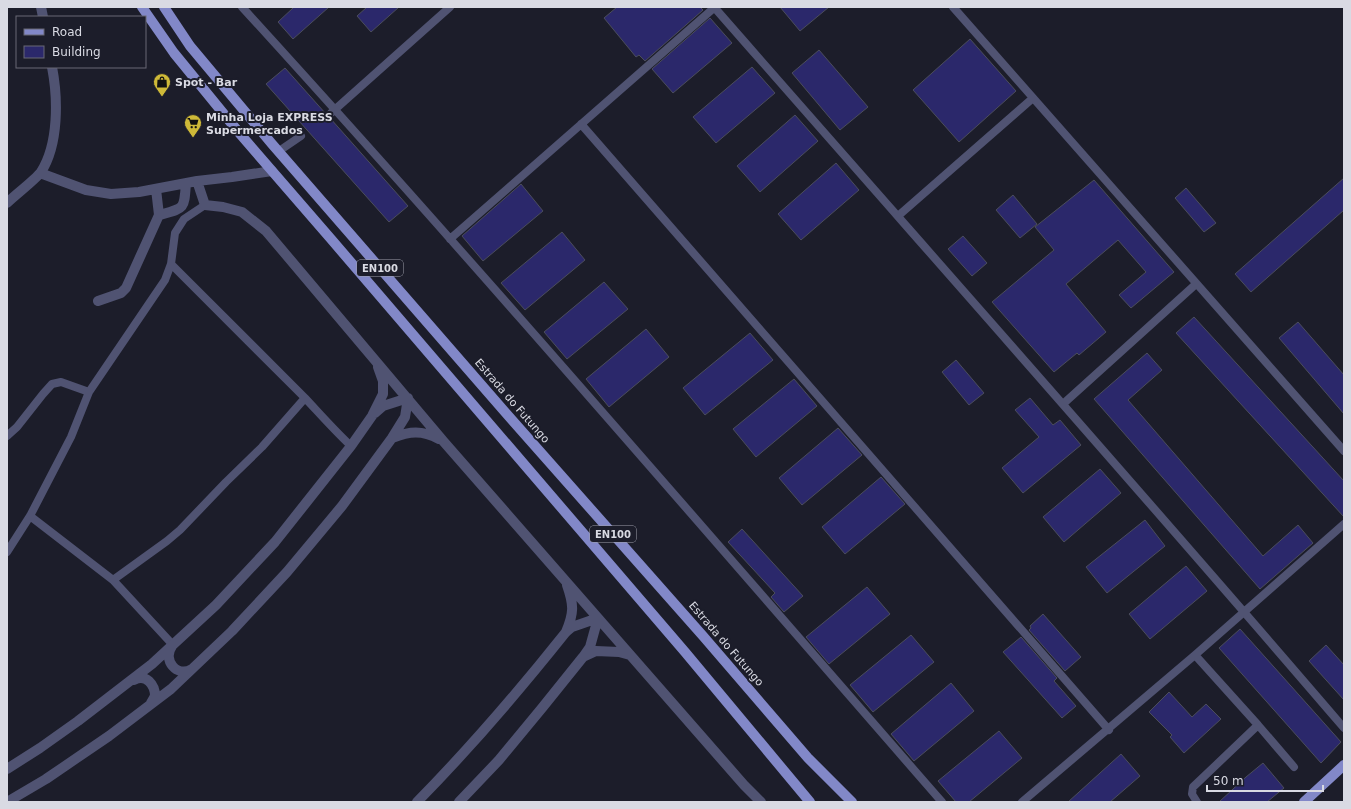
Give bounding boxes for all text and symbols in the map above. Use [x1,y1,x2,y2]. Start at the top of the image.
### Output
legend [16,16,146,68]
text: Road [52,25,82,39]
text: Building [52,45,101,59]
shop icon: Spot - Bar [152,72,172,97]
place label: Spot - Bar [175,76,238,89]
place label: Minha Loja EXPRESS Supermercados [206,111,333,137]
supermarket icon: Minha Loja EXPRESS Supermercados [183,113,203,138]
road number: EN100 [357,260,403,276]
street label: Estrada do Futungo [472,356,552,446]
road number: EN100 [590,526,636,542]
street label: Estrada do Futungo [686,599,766,689]
scale bar [1207,767,1323,793]
text: 50 m [1213,774,1244,788]

